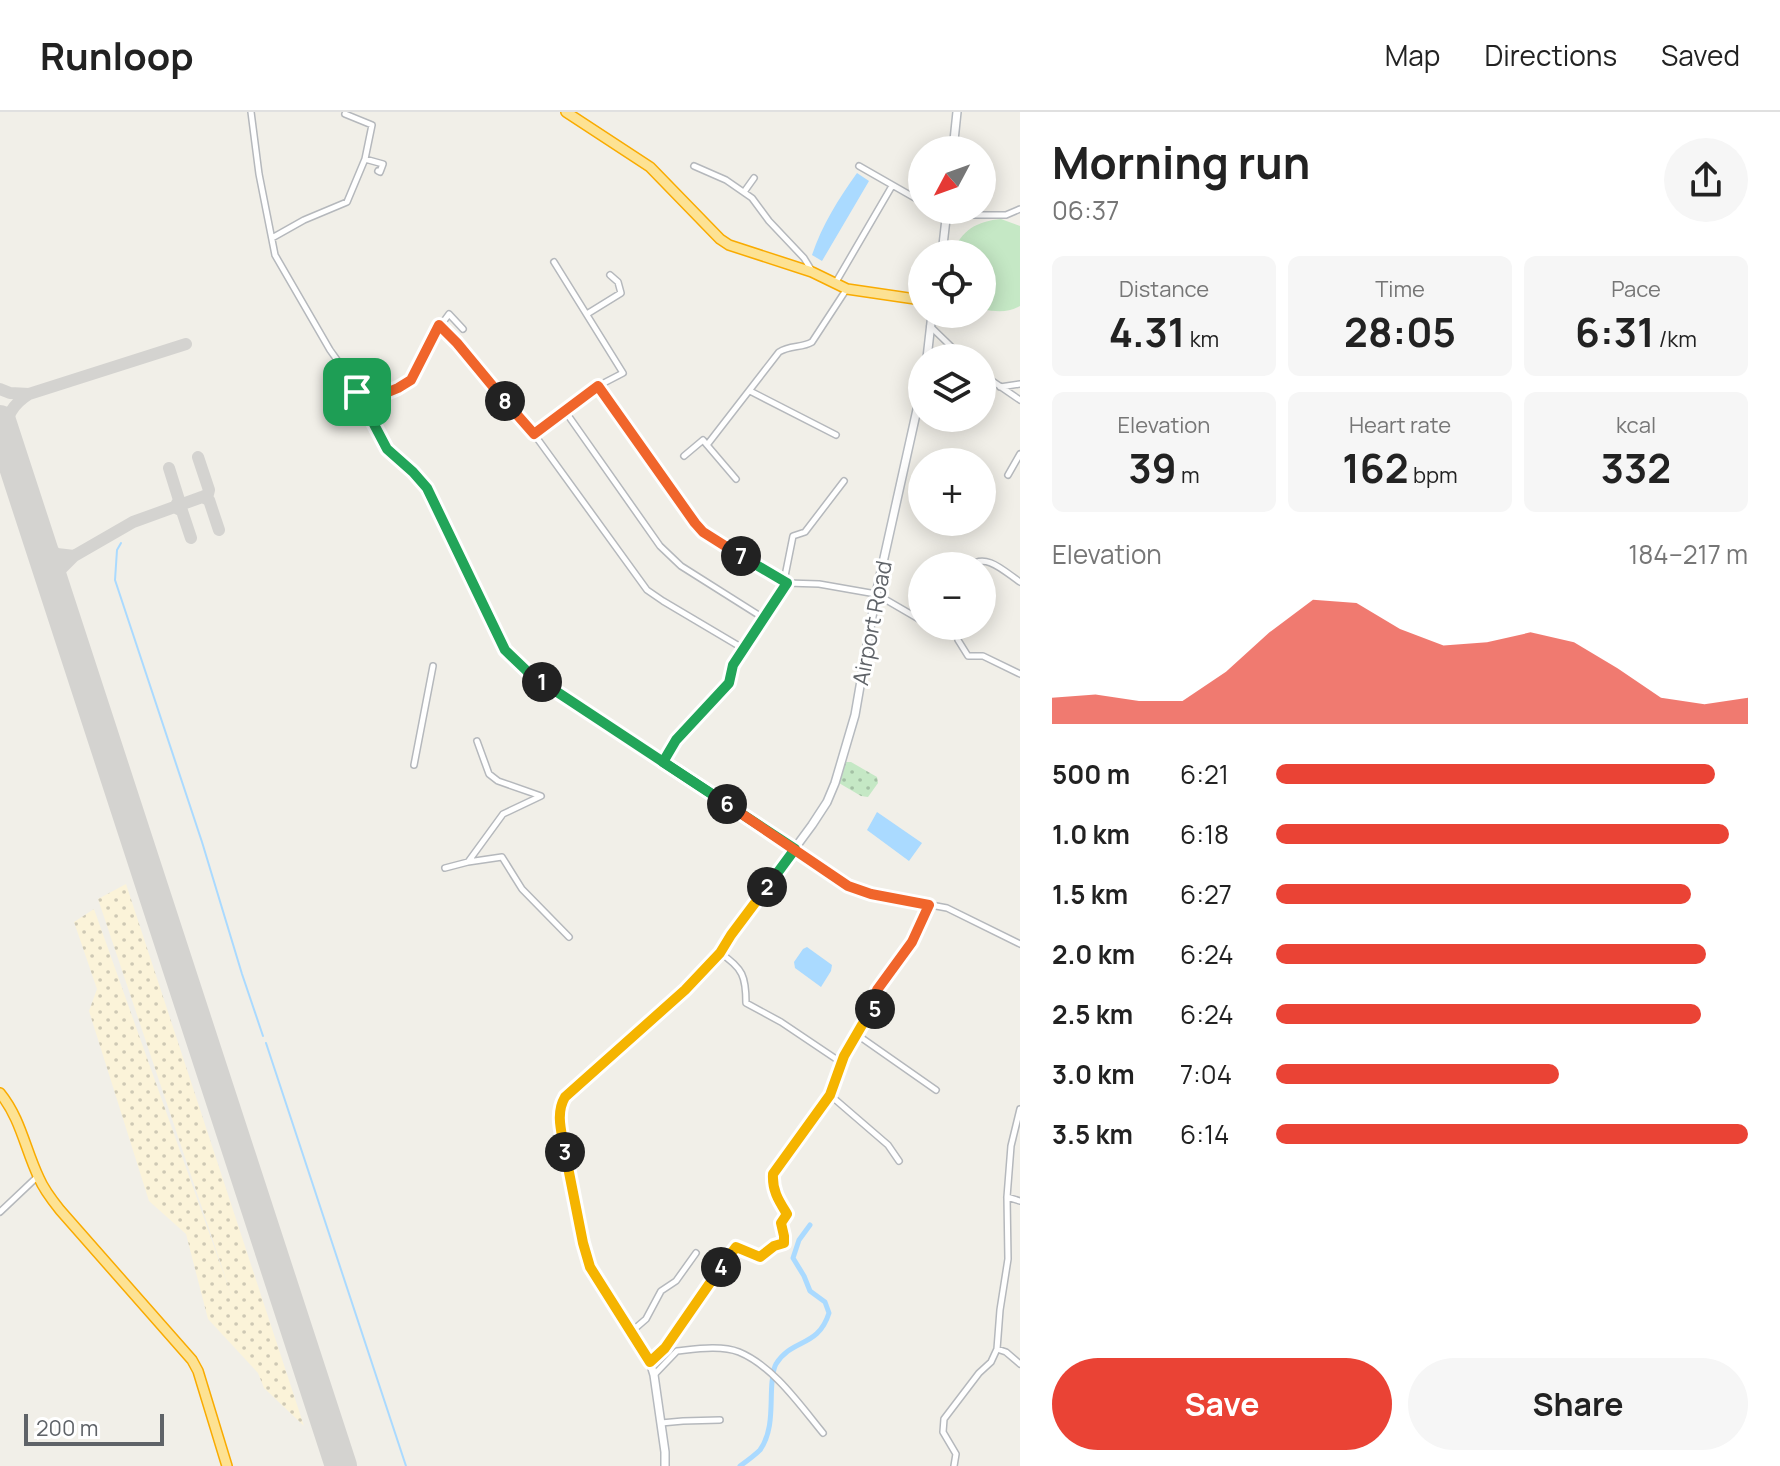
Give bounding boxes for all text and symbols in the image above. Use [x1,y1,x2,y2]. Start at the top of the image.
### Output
text: Runloop [40,29,194,81]
text: Map [1385,36,1440,74]
text: Directions [1484,36,1617,74]
text: Saved [1661,36,1740,74]
text: Morning run [1052,132,1310,192]
north arrow [908,136,996,224]
map controls [908,136,996,640]
button: share [1664,138,1748,222]
text: 06:37 [1052,192,1119,228]
button: locate [908,240,996,328]
text: Distance [1119,274,1209,304]
text: Time [1375,274,1425,304]
text: Pace [1611,274,1661,304]
text: 4.31 [1109,304,1185,359]
text: 28:05 [1344,304,1456,359]
text: 6:31 [1575,304,1654,359]
text: km [1185,324,1219,354]
text: /km [1654,324,1697,354]
button: layers [908,344,996,432]
pin [323,358,391,426]
icon: arrive [335,370,379,414]
pin: 8 [485,381,525,421]
text: 8 [498,386,512,416]
text: Elevation [1118,410,1210,440]
text: Heart rate [1349,410,1451,440]
text: kcal [1616,410,1656,440]
text: 39 [1128,440,1177,495]
text: 162 [1342,440,1409,495]
text: 332 [1601,440,1671,495]
button: + [908,448,996,536]
text: m [1177,460,1200,490]
text: bpm [1409,460,1458,490]
pin: 7 [721,536,761,576]
text: Elevation [1052,536,1162,572]
text: 184–217 m [1628,536,1748,572]
text: 7 [735,541,747,571]
button: − [908,552,996,640]
street label: Airport Road [845,558,899,688]
pin: 1 [522,662,562,702]
text: 1 [537,667,547,697]
text: 500 m [1052,756,1130,792]
text: 6:21 [1180,756,1229,792]
pin: 6 [707,784,747,824]
text: 6 [720,789,734,819]
text: 1.0 km [1052,816,1130,852]
text: 6:18 [1180,816,1229,852]
pin: 2 [747,867,787,907]
text: 2 [760,872,774,902]
text: 1.5 km [1052,876,1128,912]
text: 6:27 [1180,876,1232,912]
text: 2.0 km [1052,936,1135,972]
text: 6:24 [1180,936,1234,972]
pin: 5 [855,989,895,1029]
text: 5 [869,994,881,1024]
text: 2.5 km [1052,996,1133,1032]
text: 6:24 [1180,996,1234,1032]
text: 3.0 km [1052,1056,1135,1092]
text: 7:04 [1180,1056,1232,1092]
text: 3.5 km [1052,1116,1133,1152]
text: 6:14 [1180,1116,1229,1152]
pin: 3 [545,1132,585,1172]
text: 3 [559,1137,571,1167]
pin: 4 [701,1247,741,1287]
text: 4 [714,1252,728,1282]
button: Save [1052,1358,1392,1450]
button: Share [1408,1358,1748,1450]
scale bar [24,1410,164,1446]
text: 200 m [36,1413,98,1443]

